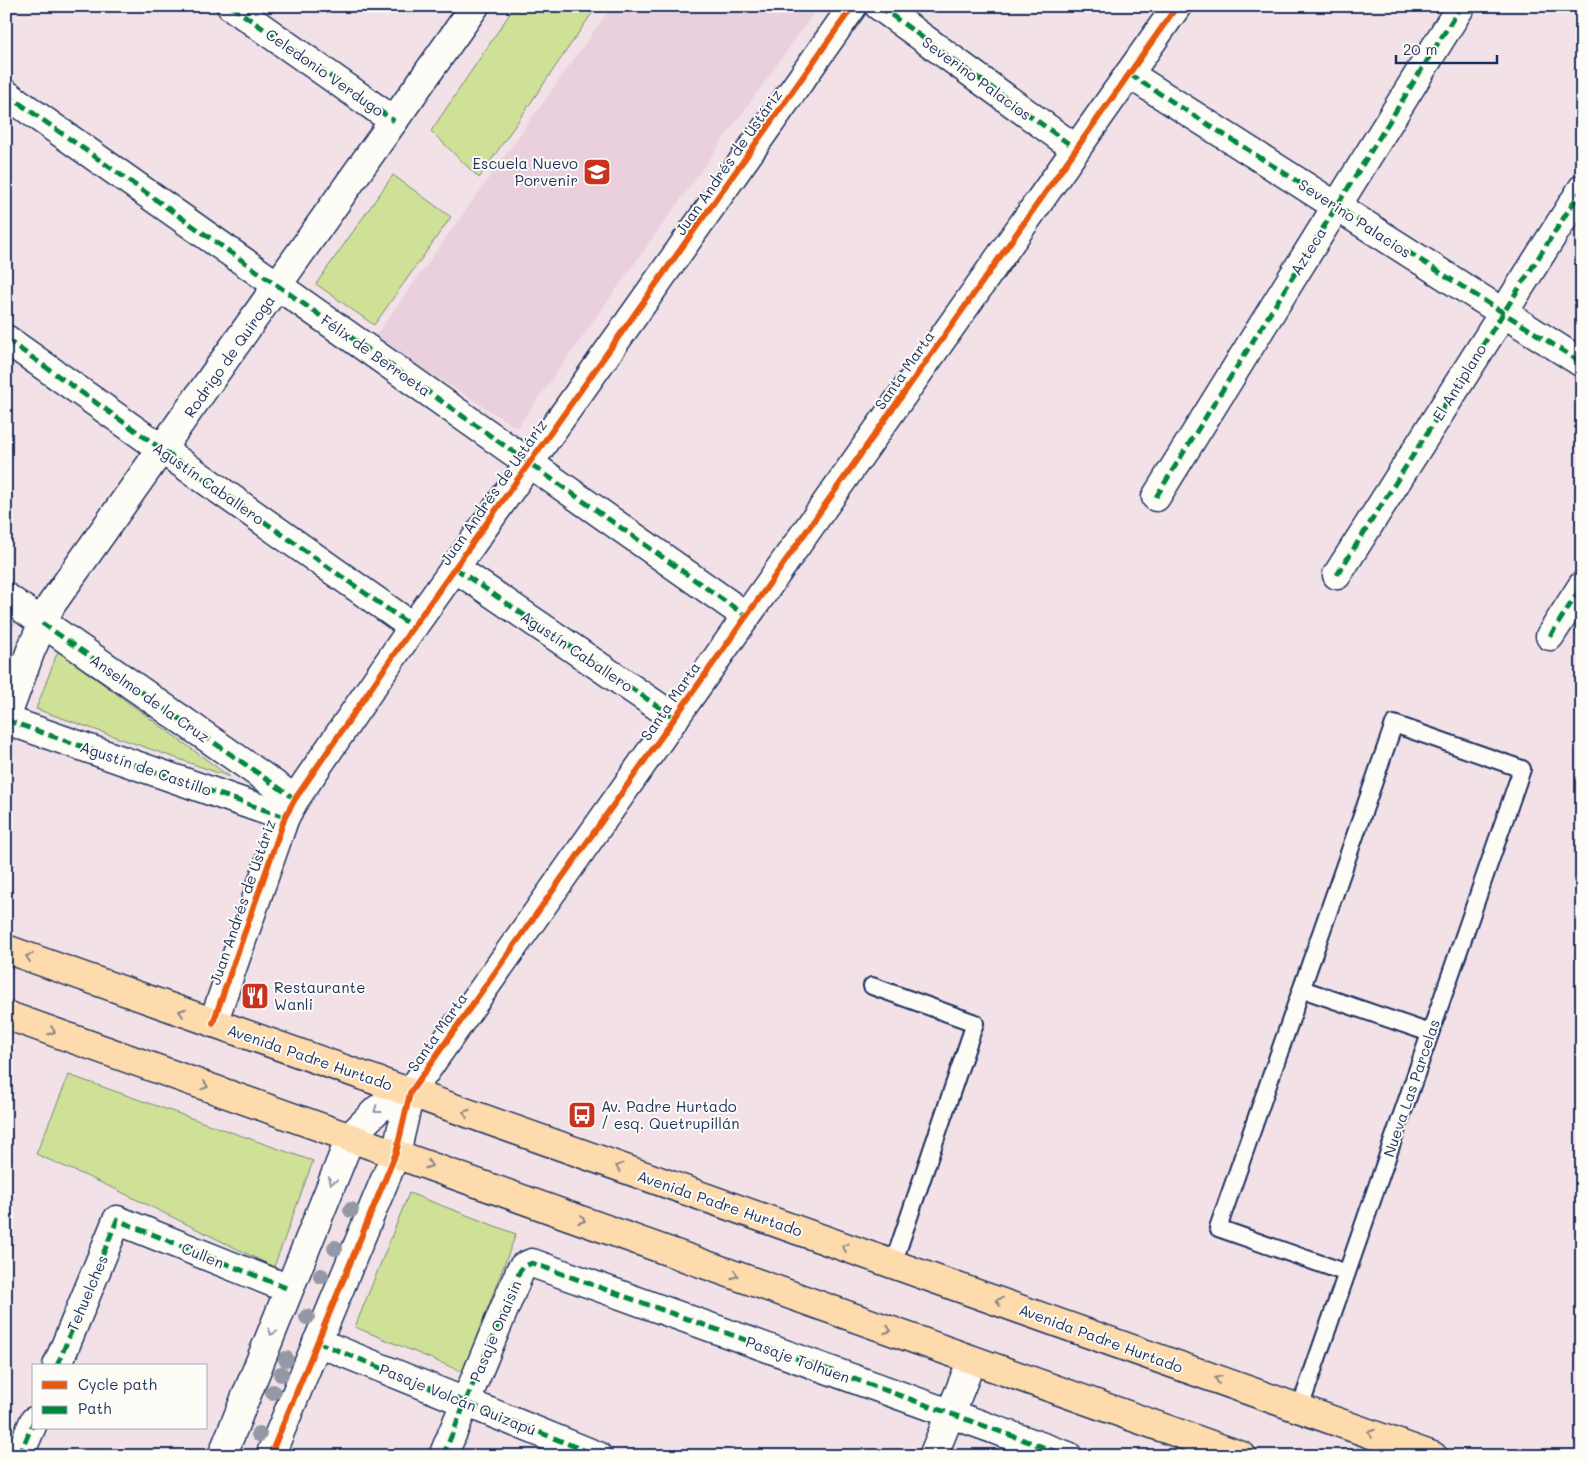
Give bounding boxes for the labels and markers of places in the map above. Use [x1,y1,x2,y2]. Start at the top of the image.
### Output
place label: Escuela Nuevo Porvenir [473,153,578,190]
school or university icon: Escuela Nuevo Porvenir [582,157,612,187]
place label: Restaurante Wanli [274,977,365,1014]
restaurant icon: Restaurante Wanli [240,981,270,1011]
place label: Av. Padre Hurtado / esq. Quetrupillán [601,1096,740,1133]
bus stop icon: Av. Padre Hurtado / esq. Quetrupillán [567,1100,597,1130]

